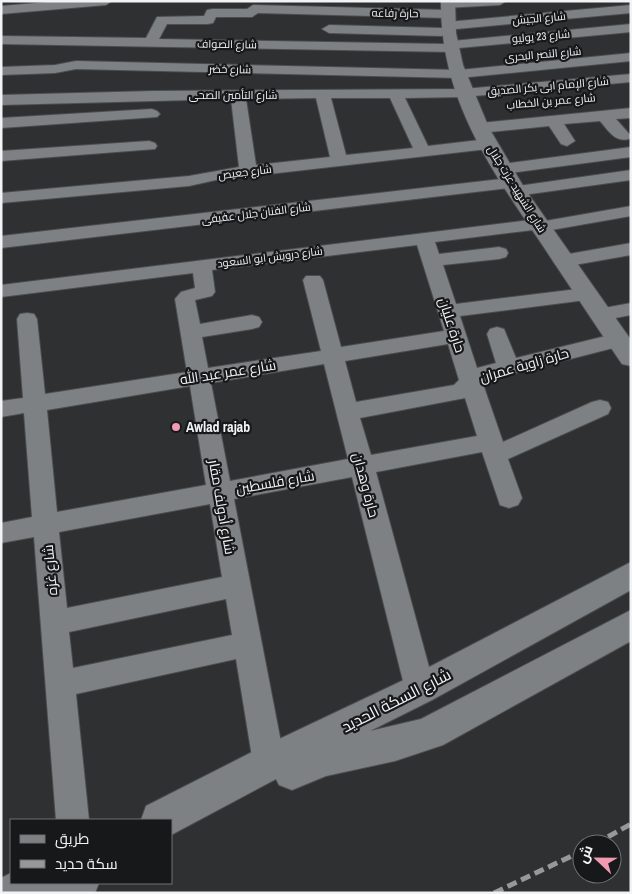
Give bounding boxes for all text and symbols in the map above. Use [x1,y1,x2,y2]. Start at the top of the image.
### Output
street label: حارة رفاعه [371,6,419,20]
street label: شارع الجيش [512,9,566,28]
street label: شارع 23 يوليو [511,26,571,47]
street label: شارع الصواف [197,36,257,53]
street label: شارع النصر البحرى [504,44,582,65]
street label: شارع خضر [208,62,251,77]
street label: شارع الإمام ابى بكر الصديق [487,74,609,99]
street label: شارع التأمين الصحى [189,88,277,103]
street label: شارع عمر بن الخطاب [506,90,596,113]
street label: شارع الشهيد عزت جلال [484,143,549,236]
street label: شارع جعيص [218,162,273,183]
street label: شارع الفنان جلال عفيفى [201,199,312,228]
street label: شارع درويش ابو السعود [217,244,324,271]
street label: حارة عليان [435,295,469,355]
street label: حارة زاوية عمران [477,344,571,386]
street label: شارع عمر عبد الله [179,356,277,388]
place label: Awlad rajab [186,418,250,436]
marker: Awlad rajab [170,421,182,433]
street label: حارة وهدان [349,451,383,519]
street label: شارع أدولف مقار [205,457,239,556]
street label: شارع فلسطين [234,466,316,498]
street label: شارع غزه [39,544,61,596]
street label: شارع السكة الحديد [337,663,455,738]
legend [10,819,172,884]
text: طريق [55,828,89,849]
north arrow [572,834,622,884]
text: ش [573,842,597,866]
text: سكة حديد [55,853,118,874]

